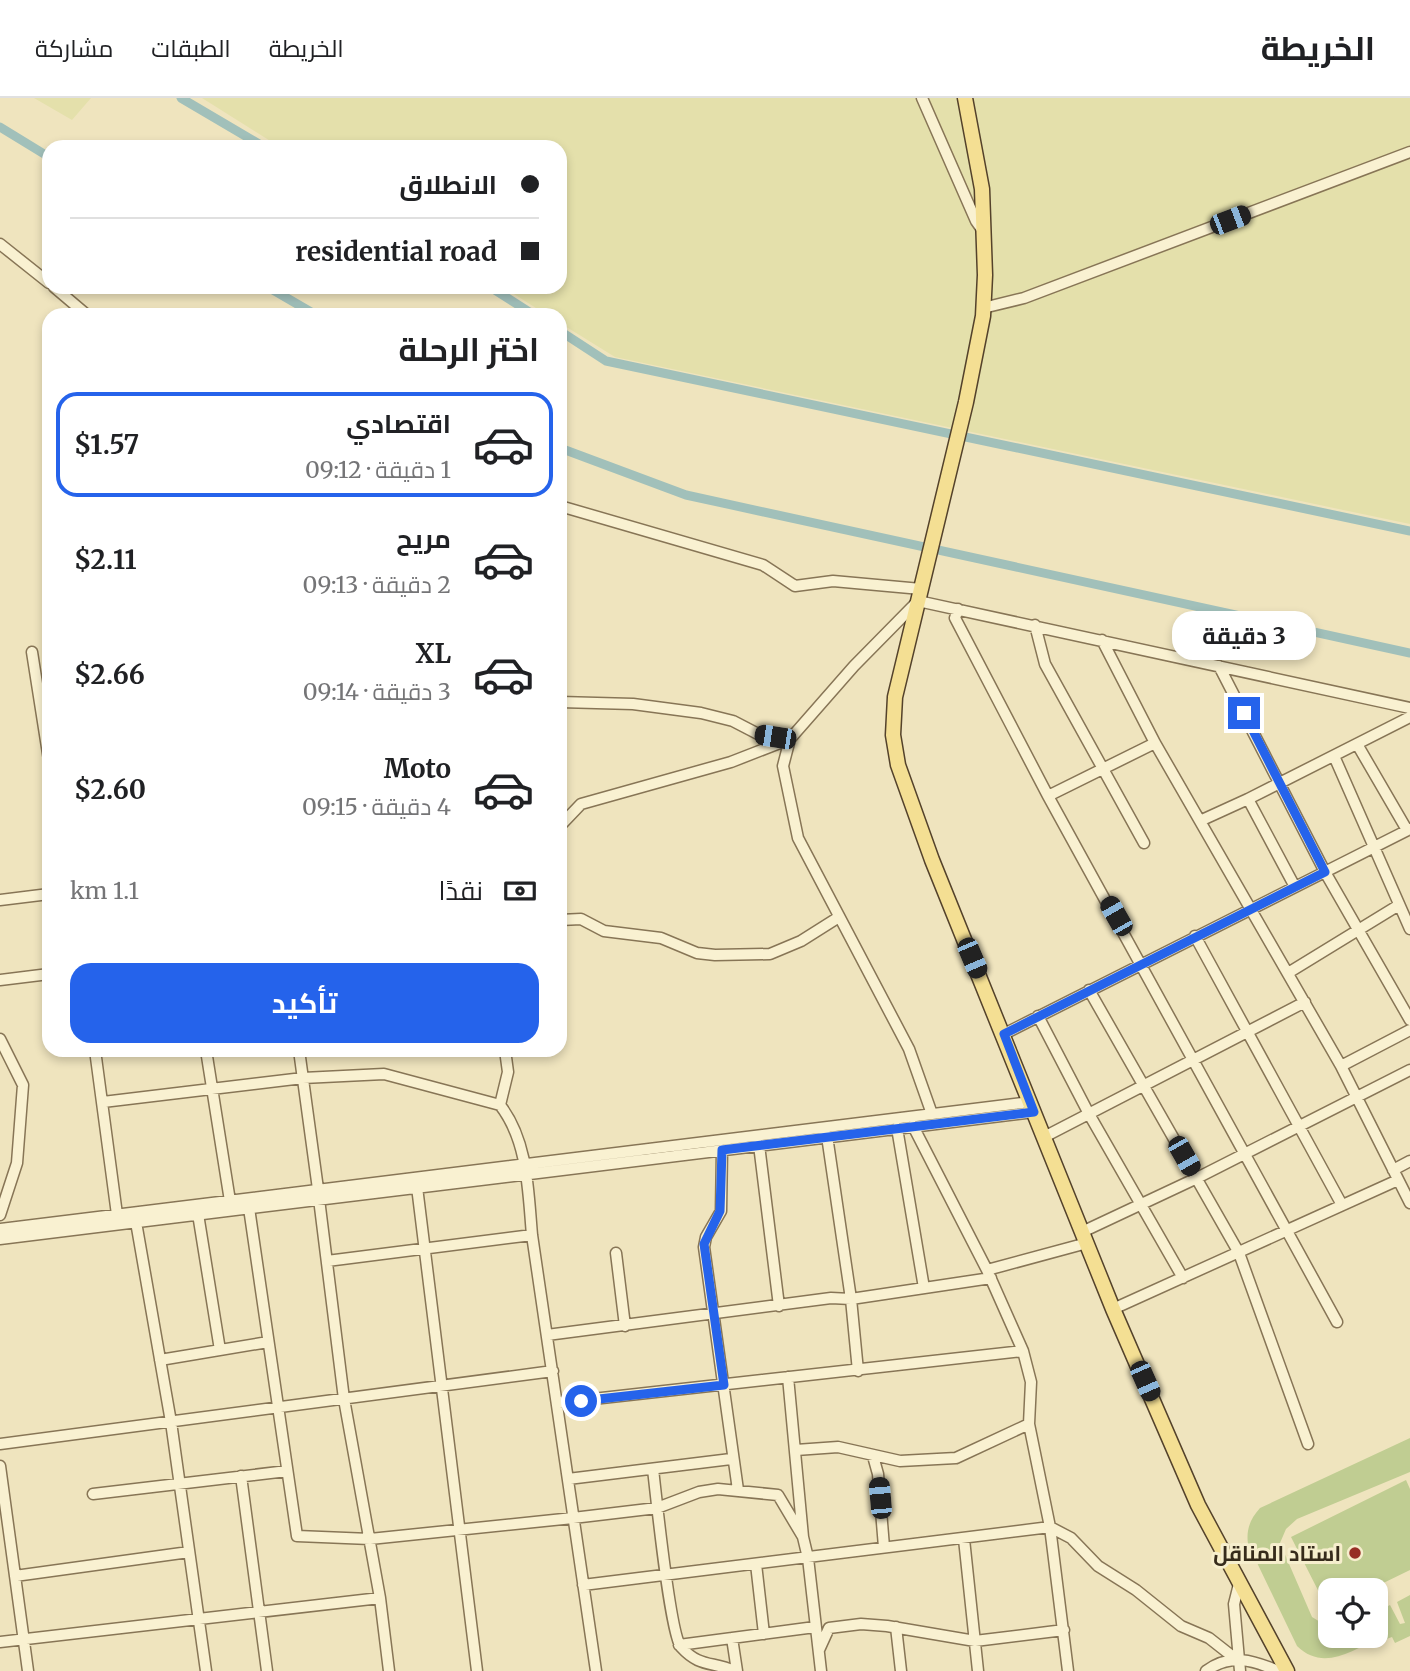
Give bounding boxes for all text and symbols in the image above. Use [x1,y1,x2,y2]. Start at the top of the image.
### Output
text: الخريطة [1261,28,1375,69]
text: مشاركة [35,33,113,64]
text: الطبقات [151,33,231,64]
text: الخريطة [269,33,344,64]
text: الانطلاق [399,168,497,201]
car [1207,203,1254,237]
text: residential road [295,235,497,268]
text: اختر الرحلة [398,330,539,370]
text: اقتصادي [346,407,451,440]
icon: car [472,413,535,476]
text: $1.57 [74,428,139,461]
text: 1 دقيقة · 09:12 [305,455,451,484]
text: مريح [396,522,451,555]
icon: car [472,528,535,591]
text: $2.11 [74,543,136,576]
text: 2 دقيقة · 09:13 [303,570,451,599]
callout: 3 دقيقة [1172,612,1316,660]
text: 3 دقيقة [1202,621,1286,650]
text: XL [415,637,451,670]
icon: car [472,643,535,706]
text: $2.66 [74,658,145,691]
text: 3 دقيقة · 09:14 [303,677,451,706]
route end [1228,697,1260,729]
car [753,723,798,751]
text: Moto [384,752,451,785]
icon: car [472,758,535,821]
text: $2.60 [74,773,146,806]
text: 4 دقيقة · 09:15 [302,792,451,821]
icon: cash [501,872,539,910]
text: نقدًا [439,874,483,907]
text: 1.1 km [70,876,139,905]
car [1097,893,1136,939]
car [955,935,990,981]
button: تأكيد [70,963,539,1043]
car [1165,1133,1204,1179]
car [1127,1358,1164,1404]
route start [565,1385,597,1417]
car [868,1476,893,1520]
place label: استاد المناقل [1213,1540,1341,1567]
marker: استاد المناقل [1347,1545,1363,1561]
map controls [1318,1578,1388,1648]
button: locate [1318,1578,1388,1648]

